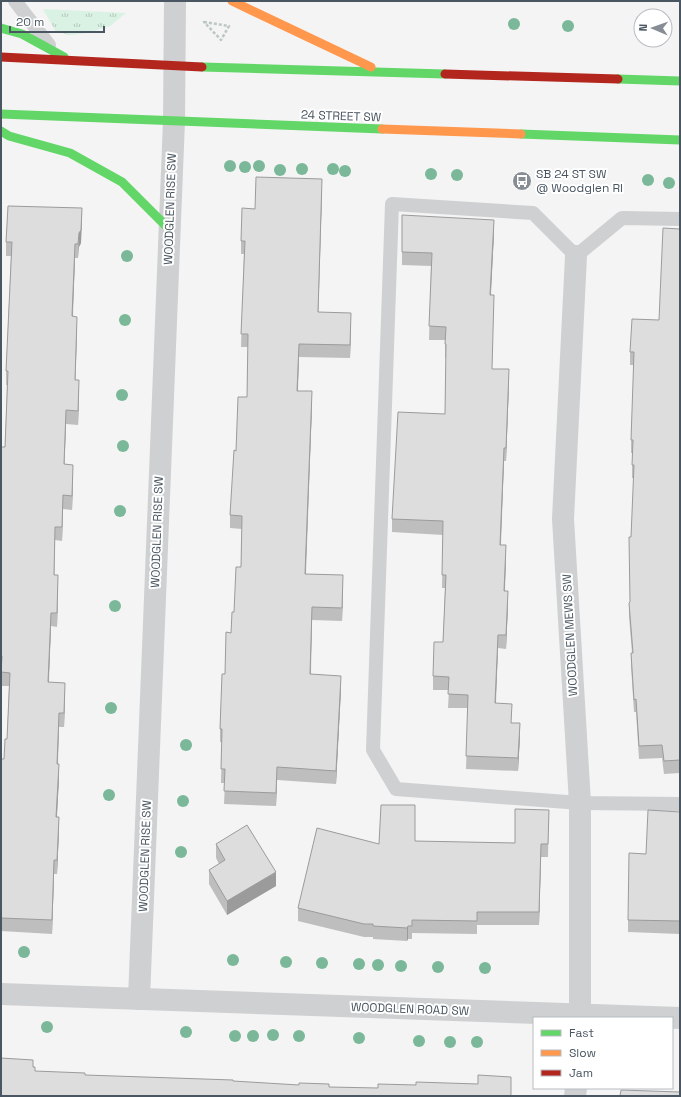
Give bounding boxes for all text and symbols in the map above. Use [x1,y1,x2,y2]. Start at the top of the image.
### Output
scale bar [10,8,104,34]
north arrow [633,8,673,48]
text: 20 m [16,14,44,30]
text: N [636,24,650,32]
street label: 24 STREET SW [301,107,382,125]
street label: WOODGLEN RISE SW [160,152,180,265]
place label: SB 24 ST SW @ Woodglen RI [536,166,623,196]
bus stop icon: SB 24 ST SW @ Woodglen RI [511,170,533,192]
street label: WOODGLEN RISE SW [147,475,167,588]
street label: WOODGLEN MEWS SW [559,573,581,697]
street label: WOODGLEN RISE SW [135,799,155,912]
street label: WOODGLEN ROAD SW [351,999,470,1019]
legend [533,1017,673,1089]
text: Fast [569,1025,594,1041]
text: Slow [569,1045,596,1061]
text: Jam [569,1065,593,1081]

